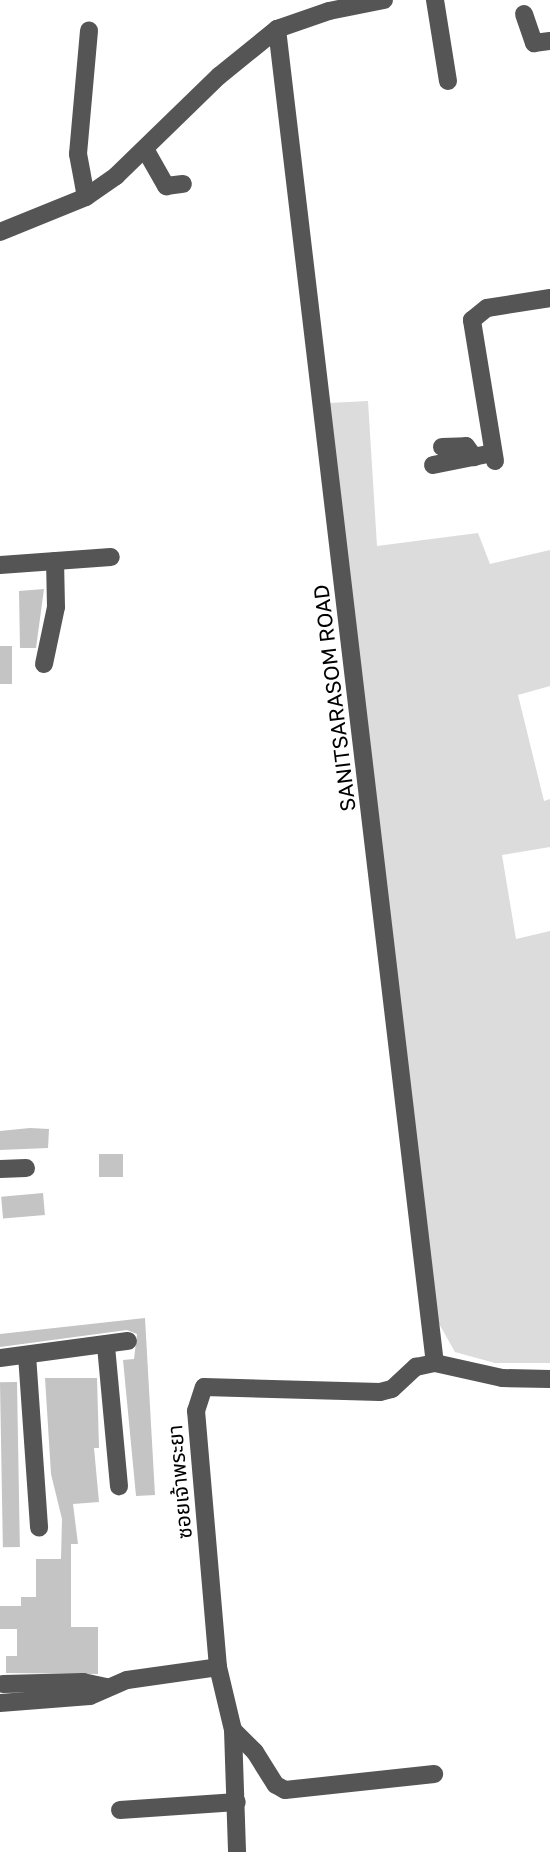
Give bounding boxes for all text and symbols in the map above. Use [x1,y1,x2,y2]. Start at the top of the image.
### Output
street label: SANITSARASOM ROAD [308,583,360,813]
street label: ซอยเจ้าพระยา [161,1424,197,1540]

